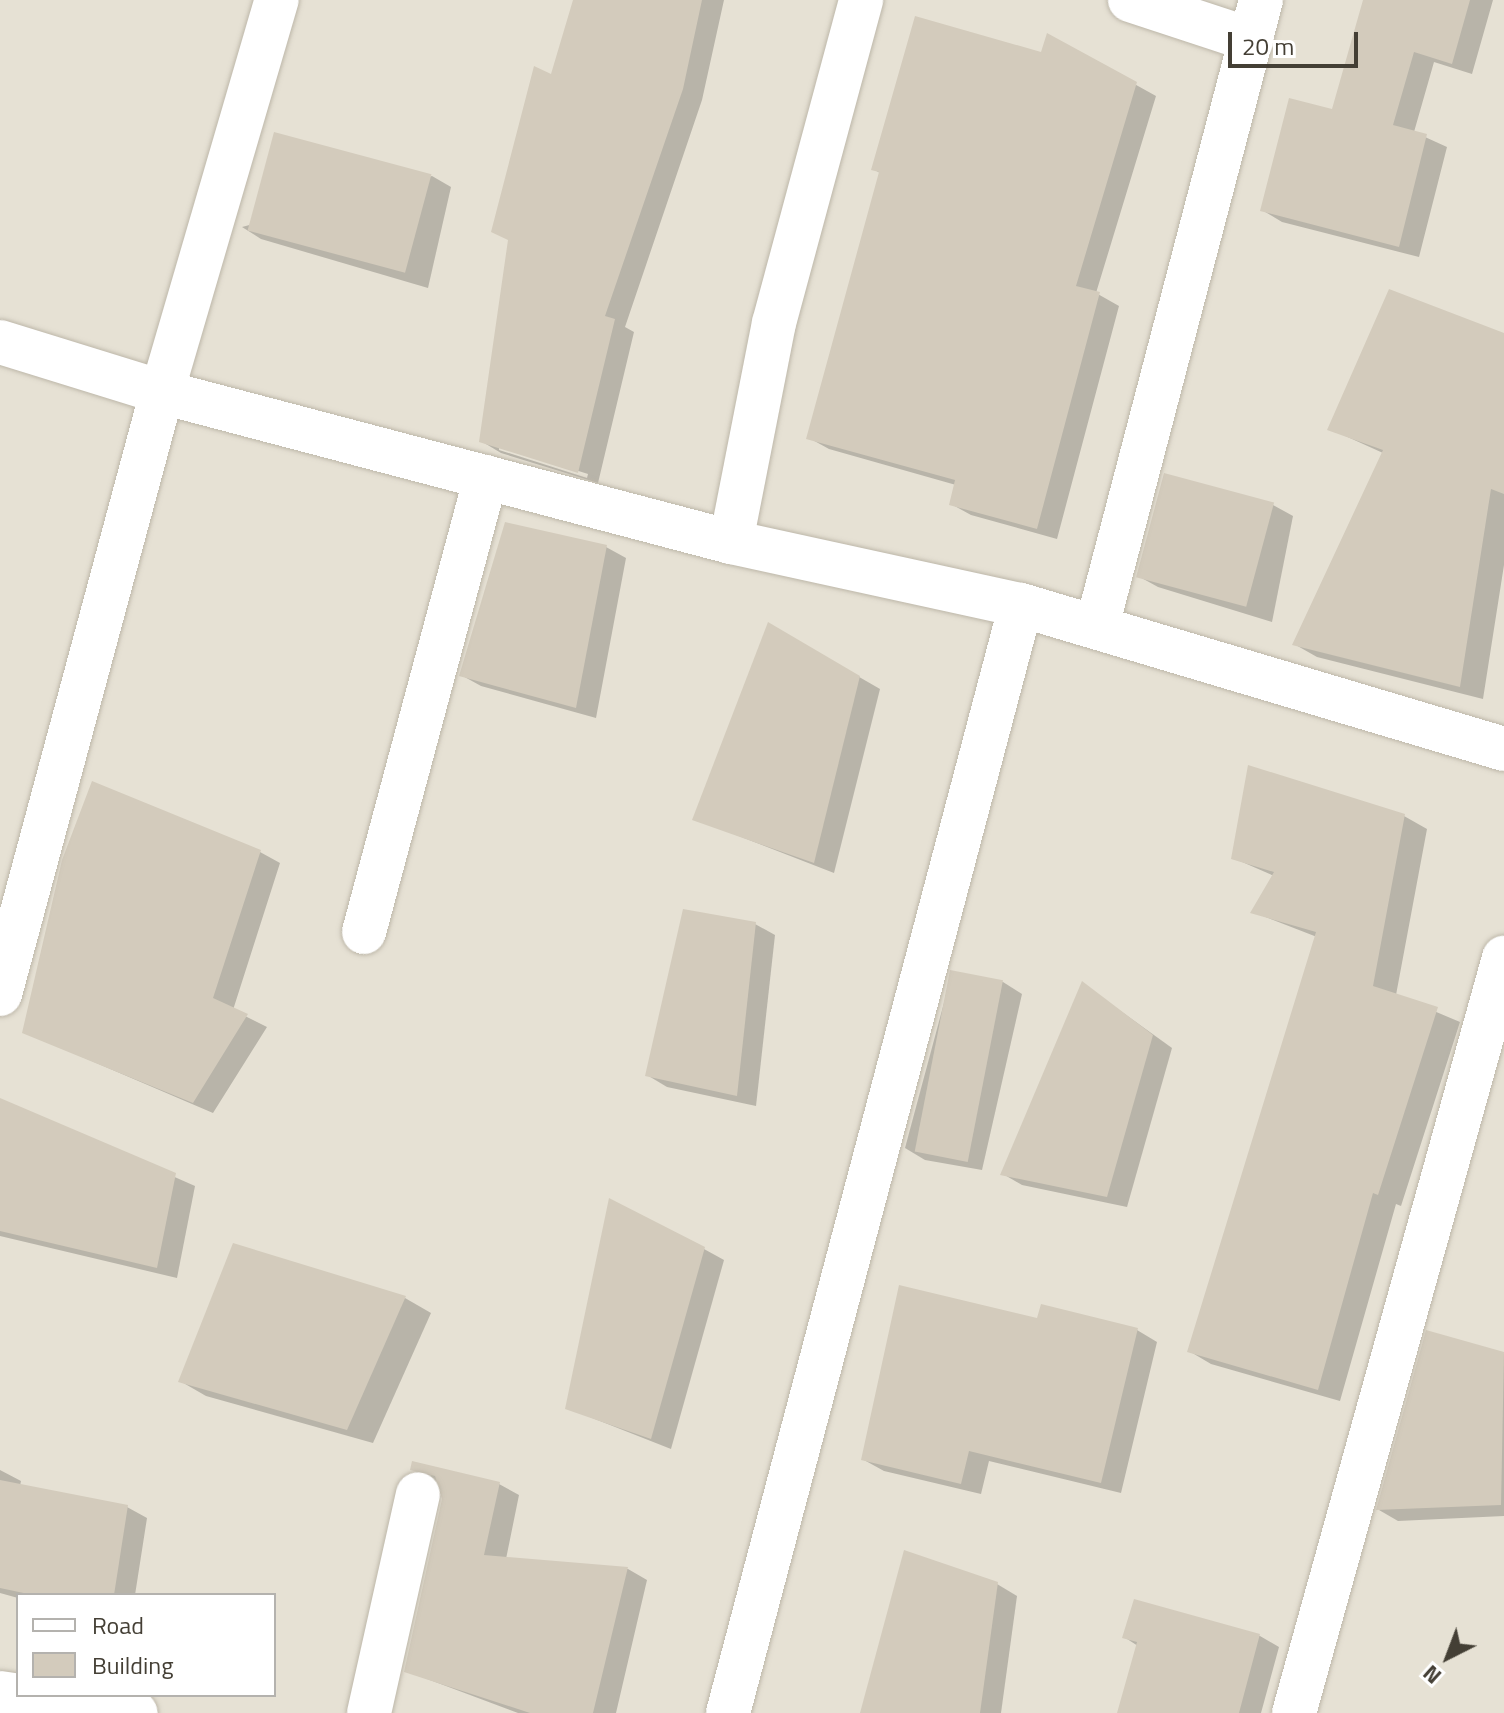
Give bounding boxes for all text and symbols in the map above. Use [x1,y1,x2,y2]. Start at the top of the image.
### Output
scale bar [1232,16,1362,66]
text: 20 m [1242,28,1294,64]
legend [16,1593,276,1697]
text: Road [92,1607,144,1643]
north arrow [1408,1617,1488,1697]
text: Building [92,1647,174,1683]
text: N [1415,1657,1449,1693]

